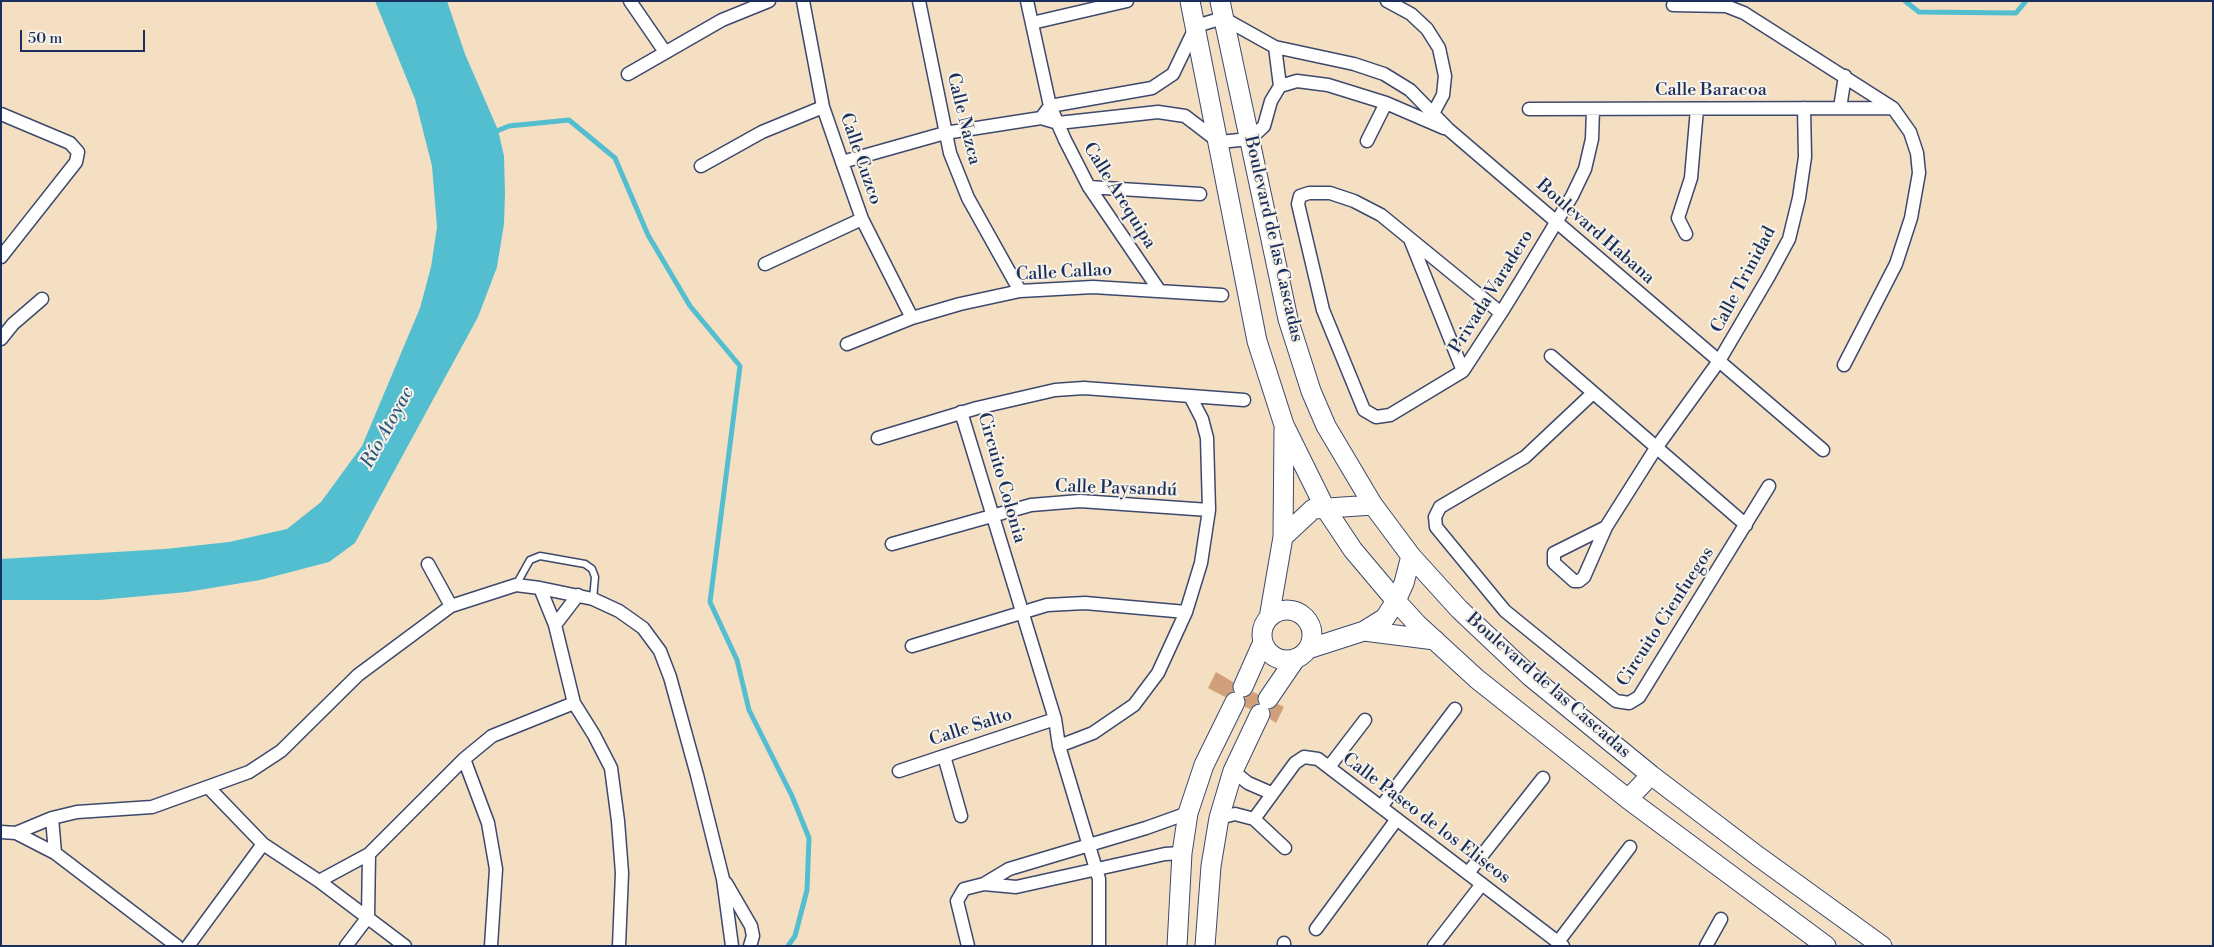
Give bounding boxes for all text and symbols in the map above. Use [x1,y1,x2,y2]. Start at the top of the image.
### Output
scale bar [22,20,148,52]
text: 50 m [28,29,62,48]
street label: Calle Nazca [941,71,985,167]
street label: Calle Baracoa [1655,80,1767,102]
street label: Calle Cuzco [834,110,886,208]
street label: Boulevard de las Cascadas [1239,134,1307,344]
street label: Calle Arequipa [1078,139,1160,253]
street label: Boulevard Habana [1531,175,1659,289]
street label: Calle Trinidad [1707,223,1781,337]
street label: Privada Varadero [1445,226,1539,358]
street label: Calle Callao [1015,260,1113,286]
water label: Río Atoyac [356,384,420,472]
street label: Circuito Colonia [972,410,1030,546]
street label: Calle Paysandú [1055,476,1177,502]
street label: Circuito Cienfuegos [1613,543,1719,691]
street label: Boulevard de las Cascadas [1461,609,1635,763]
street label: Calle Salto [927,704,1015,752]
street label: Calle Paseo de los Eliseos [1338,749,1514,889]

